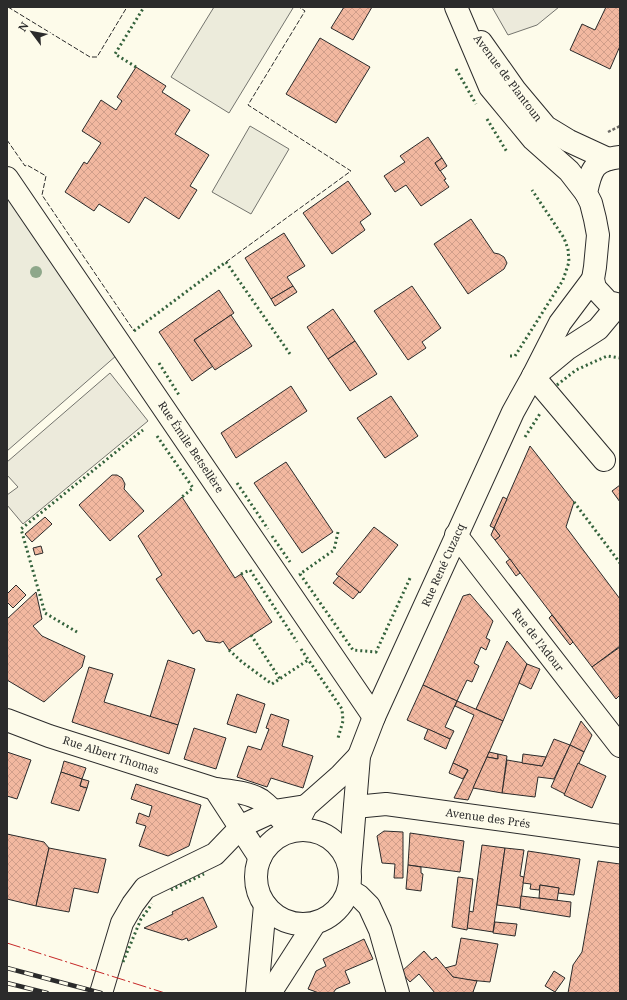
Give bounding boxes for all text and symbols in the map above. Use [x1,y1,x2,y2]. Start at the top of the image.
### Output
north arrow [12,12,52,52]
text: N [14,19,32,34]
street label: Avenue de Plantoun [471,31,546,124]
street label: Rue Émile Betsellère [155,398,228,496]
street label: Rue René Cuzacq [417,521,468,609]
street label: Rue de l'Adour [509,605,568,675]
street label: Rue Albert Thomas [61,732,161,777]
street label: Avenue des Prés [445,804,531,831]

